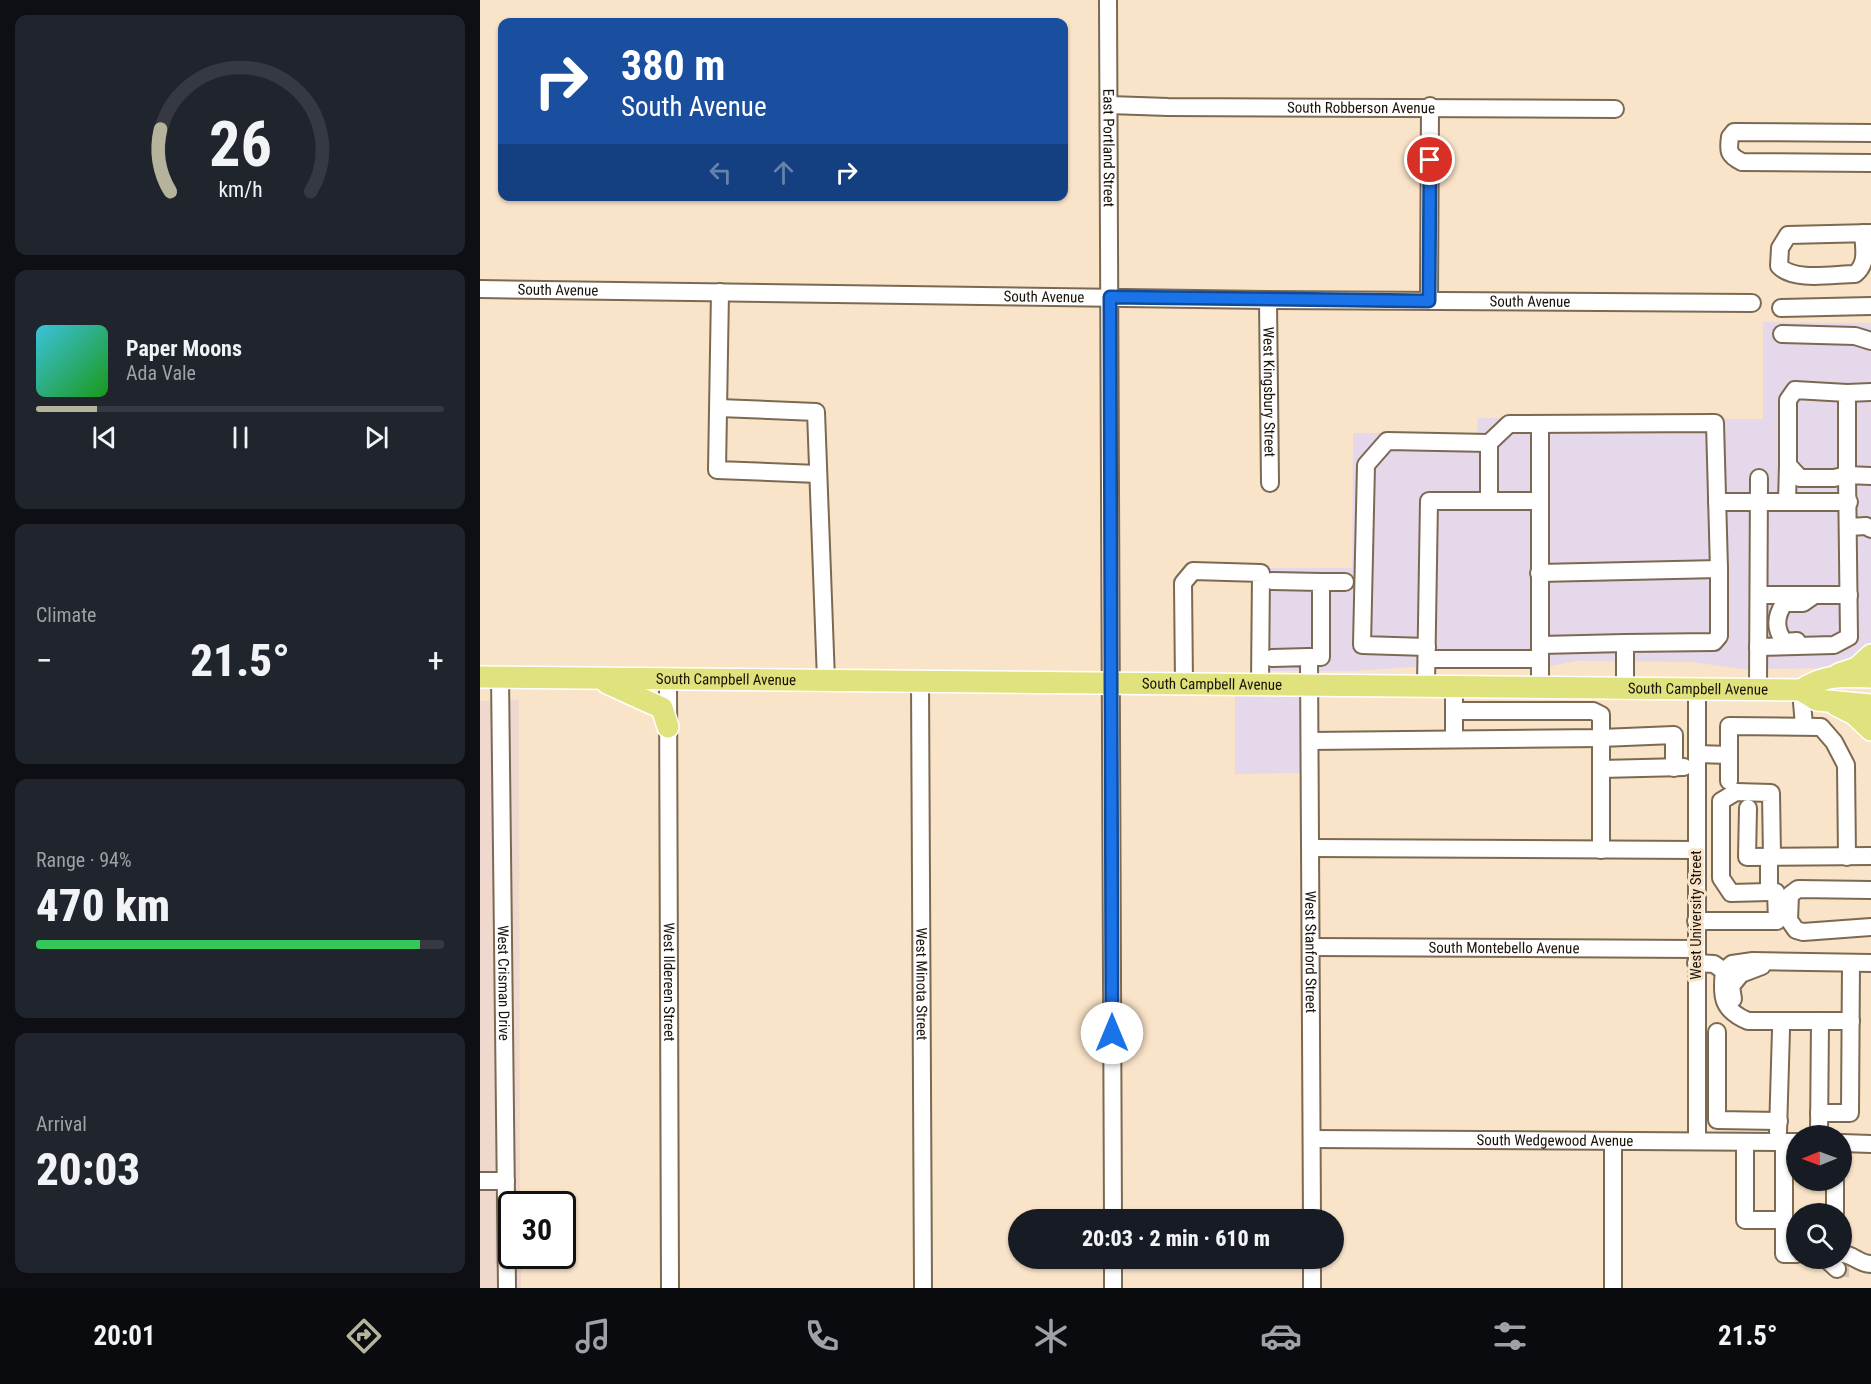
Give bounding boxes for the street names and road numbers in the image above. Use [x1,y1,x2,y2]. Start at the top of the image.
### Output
street label: East Portland Street [1099,89,1118,207]
street label: South Robberson Avenue [1287,99,1435,117]
street label: South Avenue [517,281,599,300]
street label: South Avenue [1003,287,1085,306]
street label: South Avenue [1489,292,1570,311]
street label: West Kingsbury Street [1259,327,1279,457]
street label: South Campbell Avenue [656,670,796,689]
street label: South Campbell Avenue [1142,675,1282,694]
street label: South Campbell Avenue [1628,679,1768,699]
street label: West University Street [1687,850,1705,980]
street label: West Stanford Street [1301,891,1320,1013]
street label: West Ildereen Street [660,922,678,1042]
street label: West Crisman Drive [494,925,513,1041]
street label: West Minota Street [912,928,931,1040]
street label: South Montebello Avenue [1428,939,1579,957]
street label: South Wedgewood Avenue [1477,1131,1633,1150]

